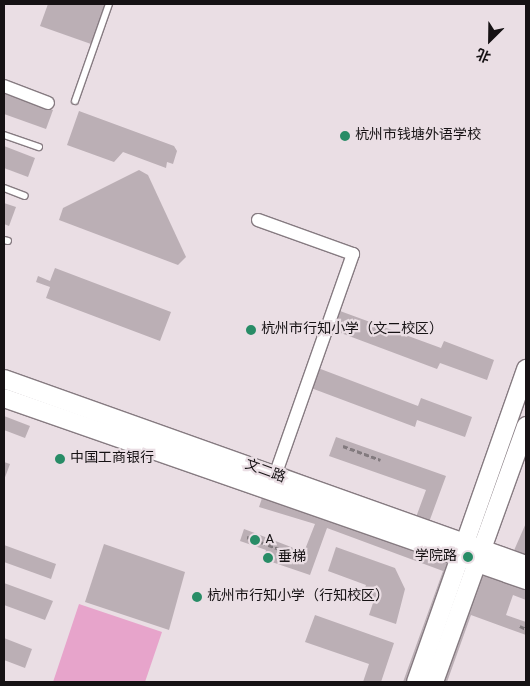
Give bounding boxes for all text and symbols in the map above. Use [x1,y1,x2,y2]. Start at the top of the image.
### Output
north arrow [465,15,515,65]
text: 北 [474,44,494,65]
place label: 杭州市钱塘外语学校 [355,128,481,144]
marker: 杭州市钱塘外语学校 [339,130,351,142]
place label: 杭州市行知小学（文二校区） [261,322,443,338]
marker: 杭州市行知小学（文二校区） [245,324,257,336]
place label: 中国工商银行 [70,451,154,467]
marker: 中国工商银行 [54,453,66,465]
street label: 文二路 [242,457,288,487]
place label: A [265,532,275,548]
marker: A [249,534,261,546]
place label: 学院路 [415,549,457,565]
place label: 垂梯 [278,550,306,566]
marker: 学院路 [461,550,475,564]
marker: 垂梯 [262,552,274,564]
place label: 杭州市行知小学（行知校区） [207,589,389,605]
marker: 杭州市行知小学（行知校区） [191,591,203,603]

